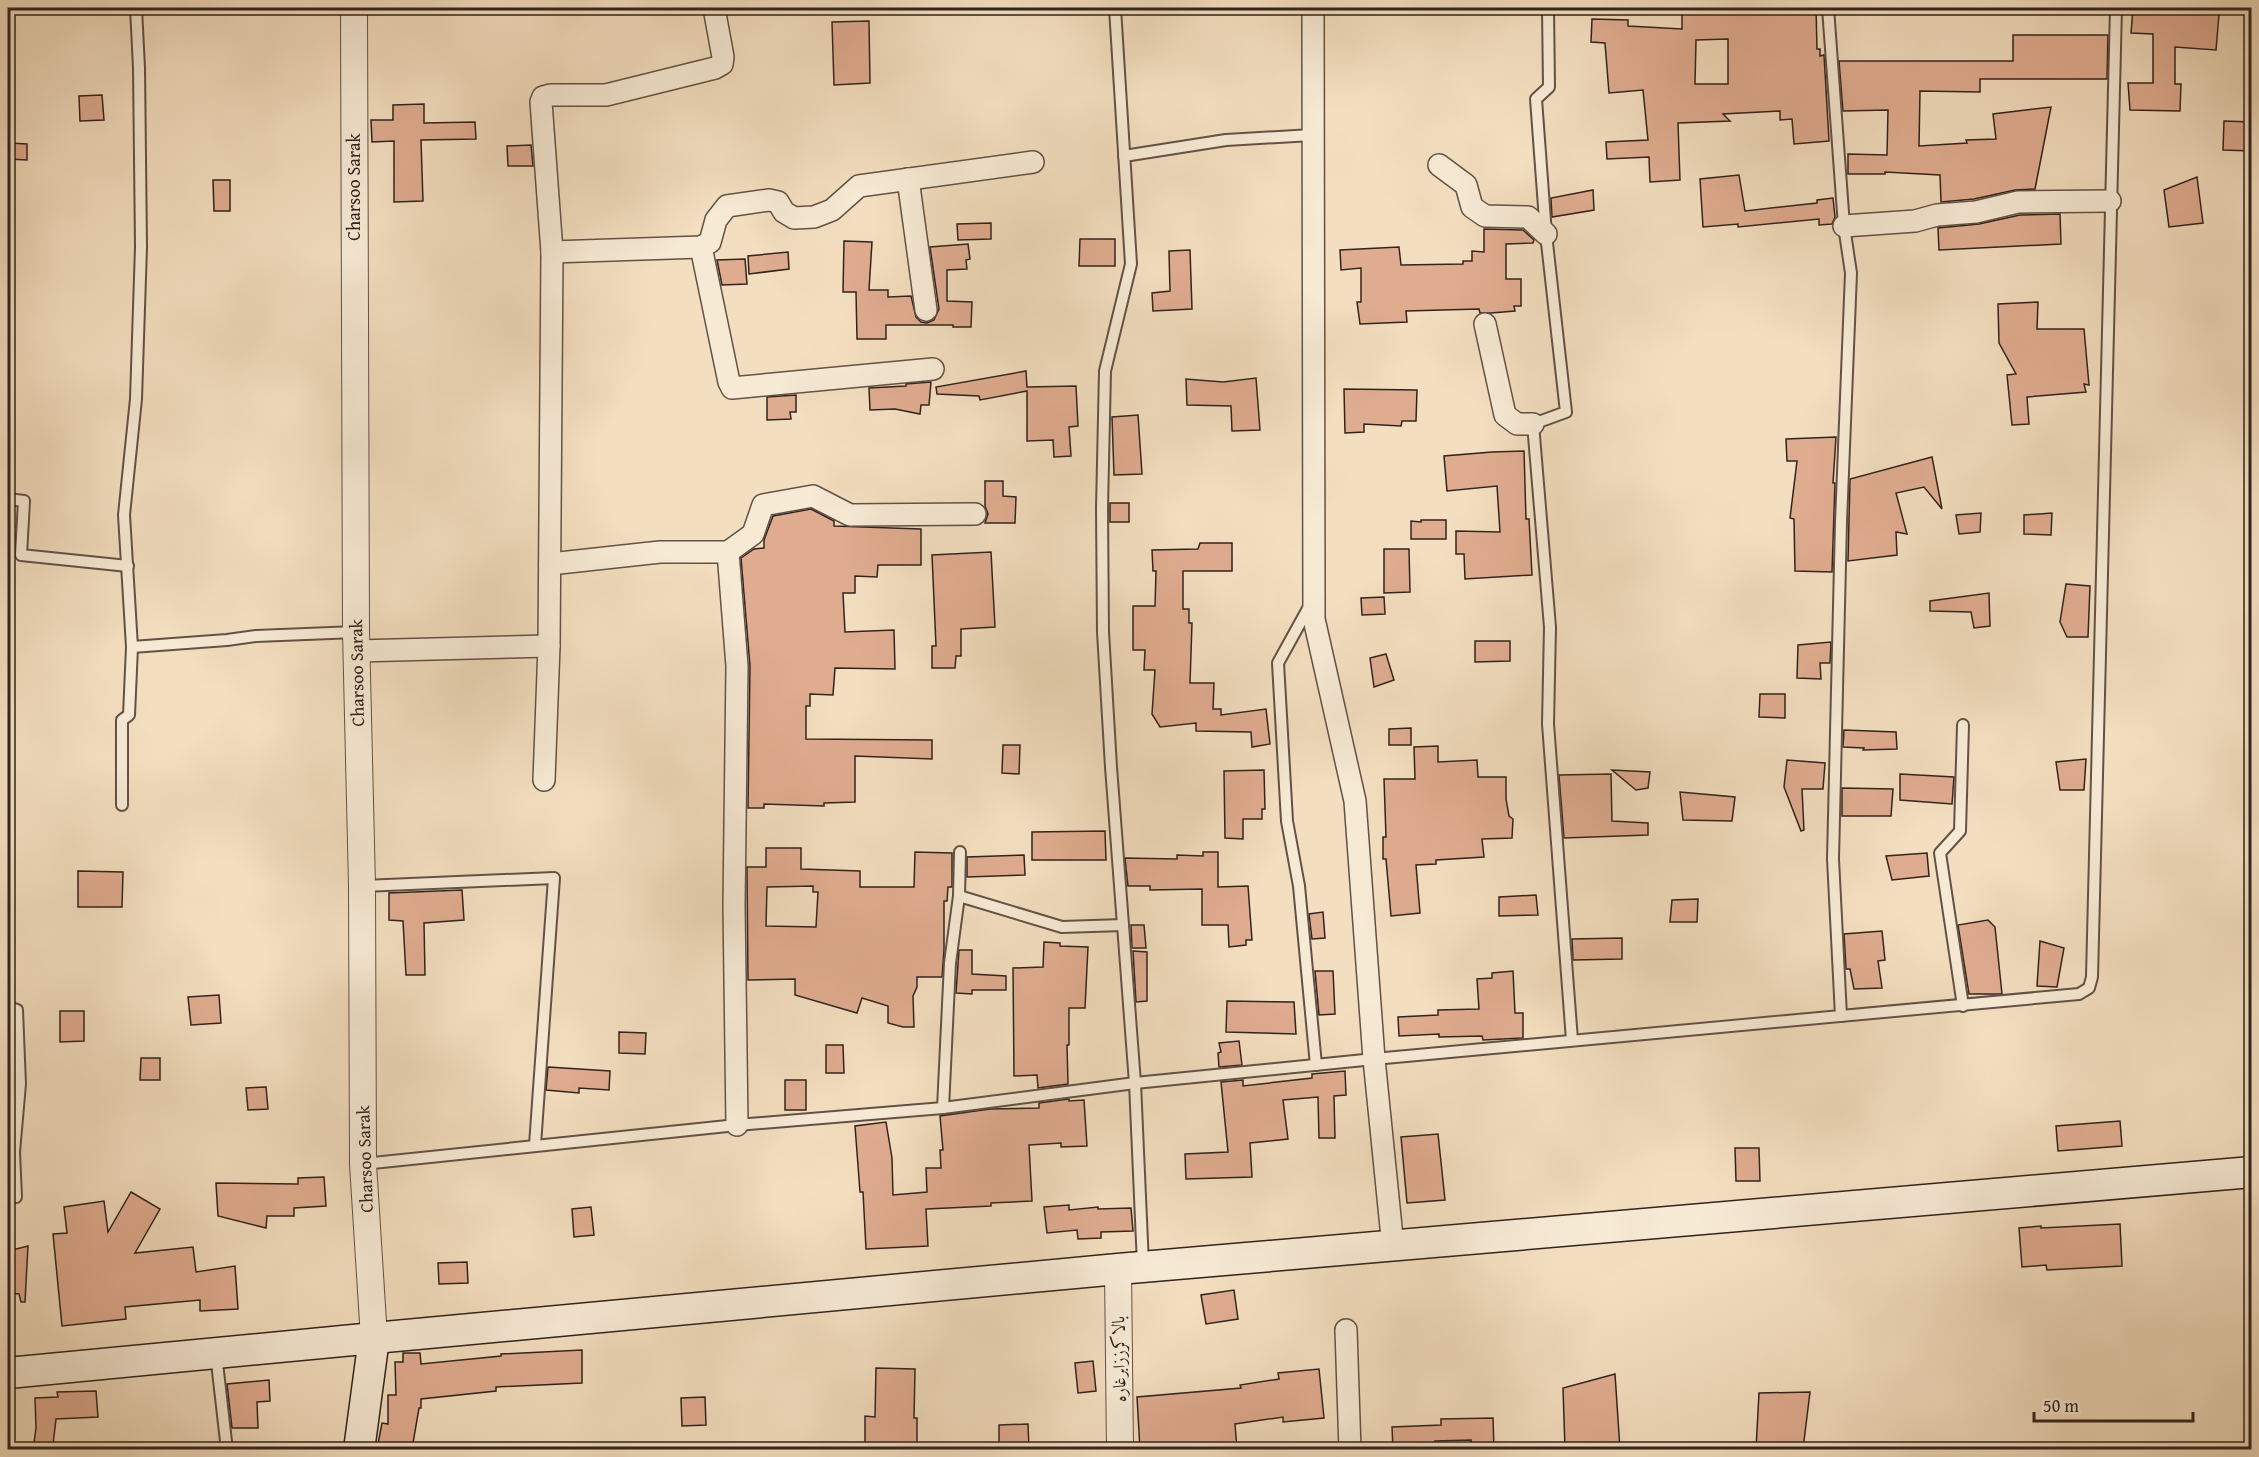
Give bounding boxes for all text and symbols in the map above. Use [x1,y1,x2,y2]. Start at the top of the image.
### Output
street label: Charsoo Sarak [340,132,367,241]
street label: Charsoo Sarak [342,618,371,727]
street label: Charsoo Sarak [349,1104,380,1213]
street label: بالاکرززابرغاره [1104,1316,1133,1402]
scale bar [2034,1385,2193,1423]
text: 50 m [2043,1392,2079,1419]

